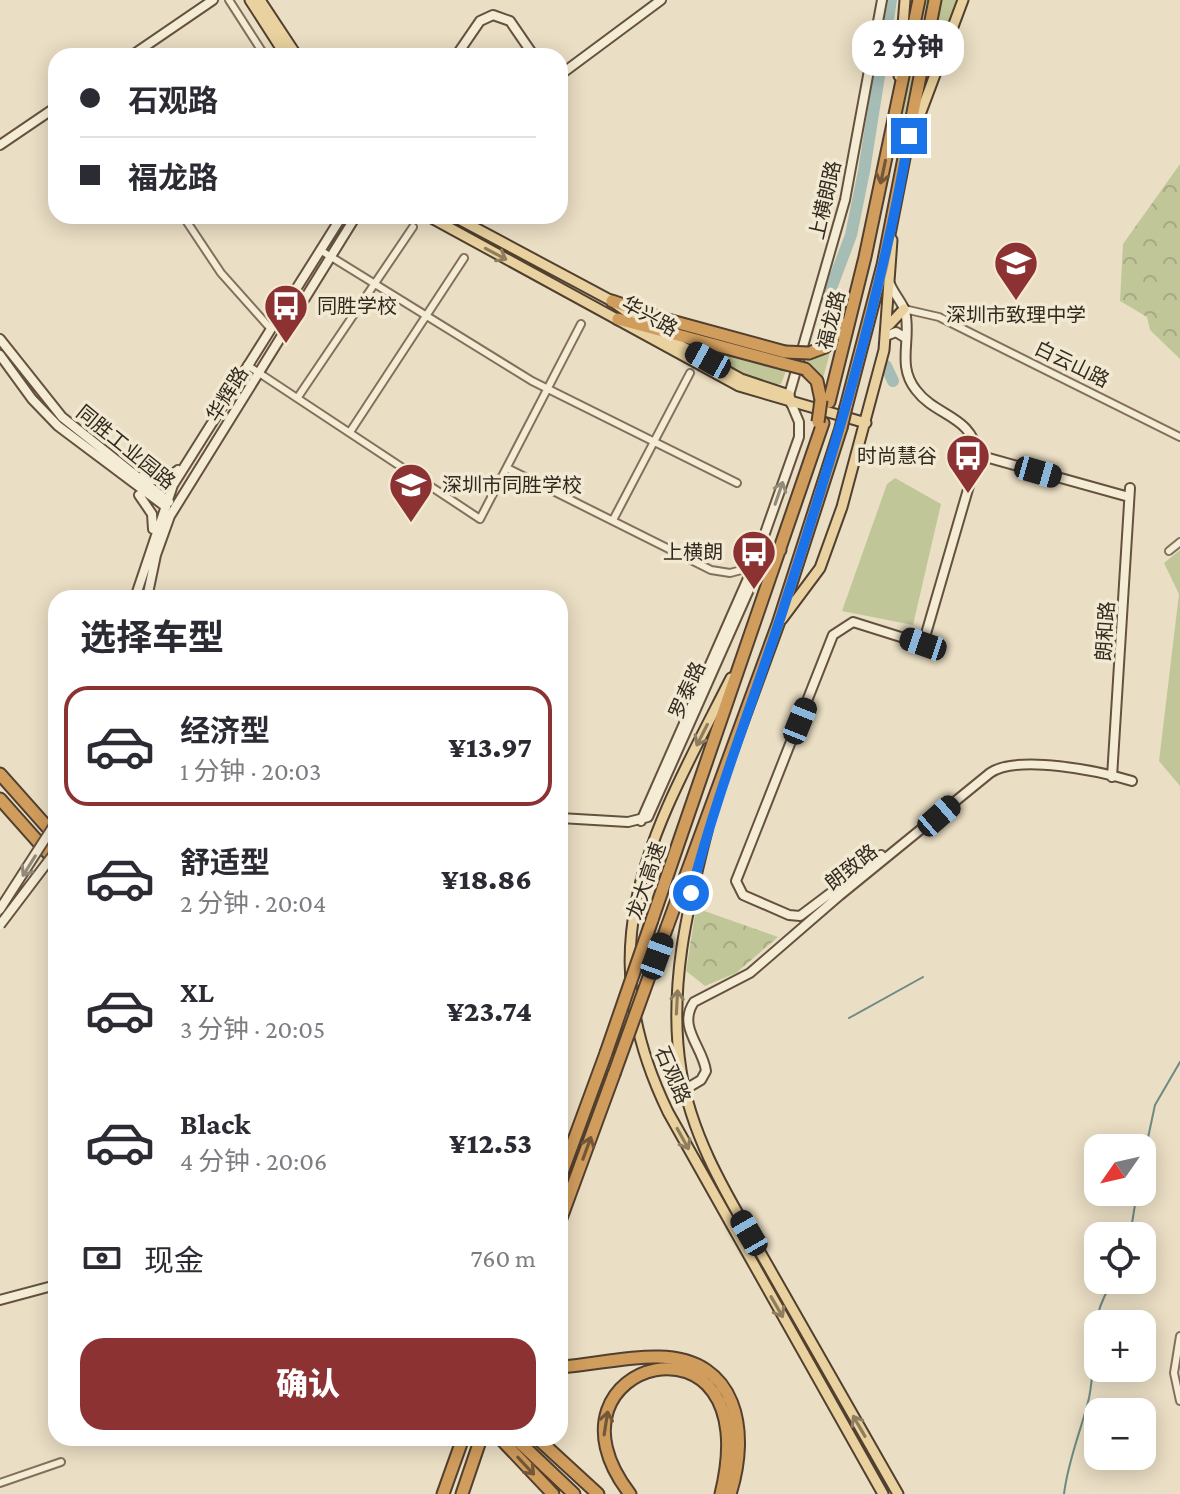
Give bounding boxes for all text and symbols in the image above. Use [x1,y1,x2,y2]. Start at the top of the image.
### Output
callout: 2 分钟 [853,20,965,76]
text: 2 分钟 [873,33,943,62]
text: 石观路 [128,84,218,117]
route end [891,118,927,154]
one-way arrow [875,158,890,184]
street label: 上横朗路 [805,159,845,241]
text: 福龙路 [128,161,218,194]
school or university icon: 深圳市致理中学 [992,239,1040,302]
one-way arrow [483,247,507,263]
bus stop icon: 同胜学校 [262,282,310,345]
street label: 福龙路 [813,288,849,352]
street label: 华兴路 [618,292,682,340]
place label: 同胜学校 [317,295,397,317]
place label: 深圳市致理中学 [946,304,1086,326]
street label: 白云山路 [1031,337,1113,391]
car [681,338,735,382]
street label: 华辉路 [202,363,252,425]
street label: 同胜工业园路 [72,401,180,493]
bus stop icon: 时尚慧谷 [944,432,992,495]
place label: 时尚慧谷 [857,445,937,467]
car [1012,454,1064,490]
school or university icon: 深圳市同胜学校 [387,461,435,524]
place label: 深圳市同胜学校 [442,474,582,496]
one-way arrow [773,482,787,506]
bus stop icon: 上横朗 [730,528,778,591]
place label: 上横朗 [663,541,723,563]
street label: 朗和路 [1092,600,1118,662]
text: 选择车型 [80,618,224,658]
car [896,625,950,663]
street label: 罗泰路 [665,658,709,722]
car [780,694,820,748]
icon: car [84,710,156,782]
text: 经济型 [180,714,270,747]
one-way arrow [694,723,709,747]
text: ¥13.97 [448,730,532,763]
text: 1 分钟 · 20:03 [180,757,321,786]
car [913,791,965,841]
street label: 龙大高速 [623,840,669,922]
street label: 朗致路 [821,840,881,894]
icon: car [84,842,156,914]
text: 舒适型 [180,846,270,879]
one-way arrow [20,854,36,877]
text: ¥18.86 [441,862,532,895]
route start [673,875,709,911]
text: 2 分钟 · 20:04 [180,889,326,918]
car [638,929,676,983]
icon: car [84,974,156,1046]
text: XL [180,975,214,1008]
one-way arrow [670,989,685,1016]
text: ¥23.74 [447,994,532,1027]
text: 3 分钟 · 20:05 [180,1015,325,1044]
street label: 石观路 [651,1043,695,1107]
icon: car [84,1106,156,1178]
text: Black [180,1107,251,1140]
text: ¥12.53 [449,1126,532,1159]
one-way arrow [675,1126,691,1150]
north arrow [1084,1134,1156,1206]
map controls [1084,1134,1156,1470]
one-way arrow [581,1136,595,1161]
text: 4 分钟 · 20:06 [180,1147,327,1176]
car [727,1206,771,1260]
button: locate [1084,1222,1156,1294]
icon: cash [80,1236,124,1280]
text: 现金 [144,1244,204,1277]
text: 760 m [471,1244,536,1273]
one-way arrow [769,1295,785,1318]
button: + [1084,1310,1156,1382]
button: 确认 [80,1338,536,1430]
button: − [1084,1398,1156,1470]
one-way arrow [599,1411,614,1437]
one-way arrow [851,1415,867,1438]
one-way arrow [516,1456,535,1475]

